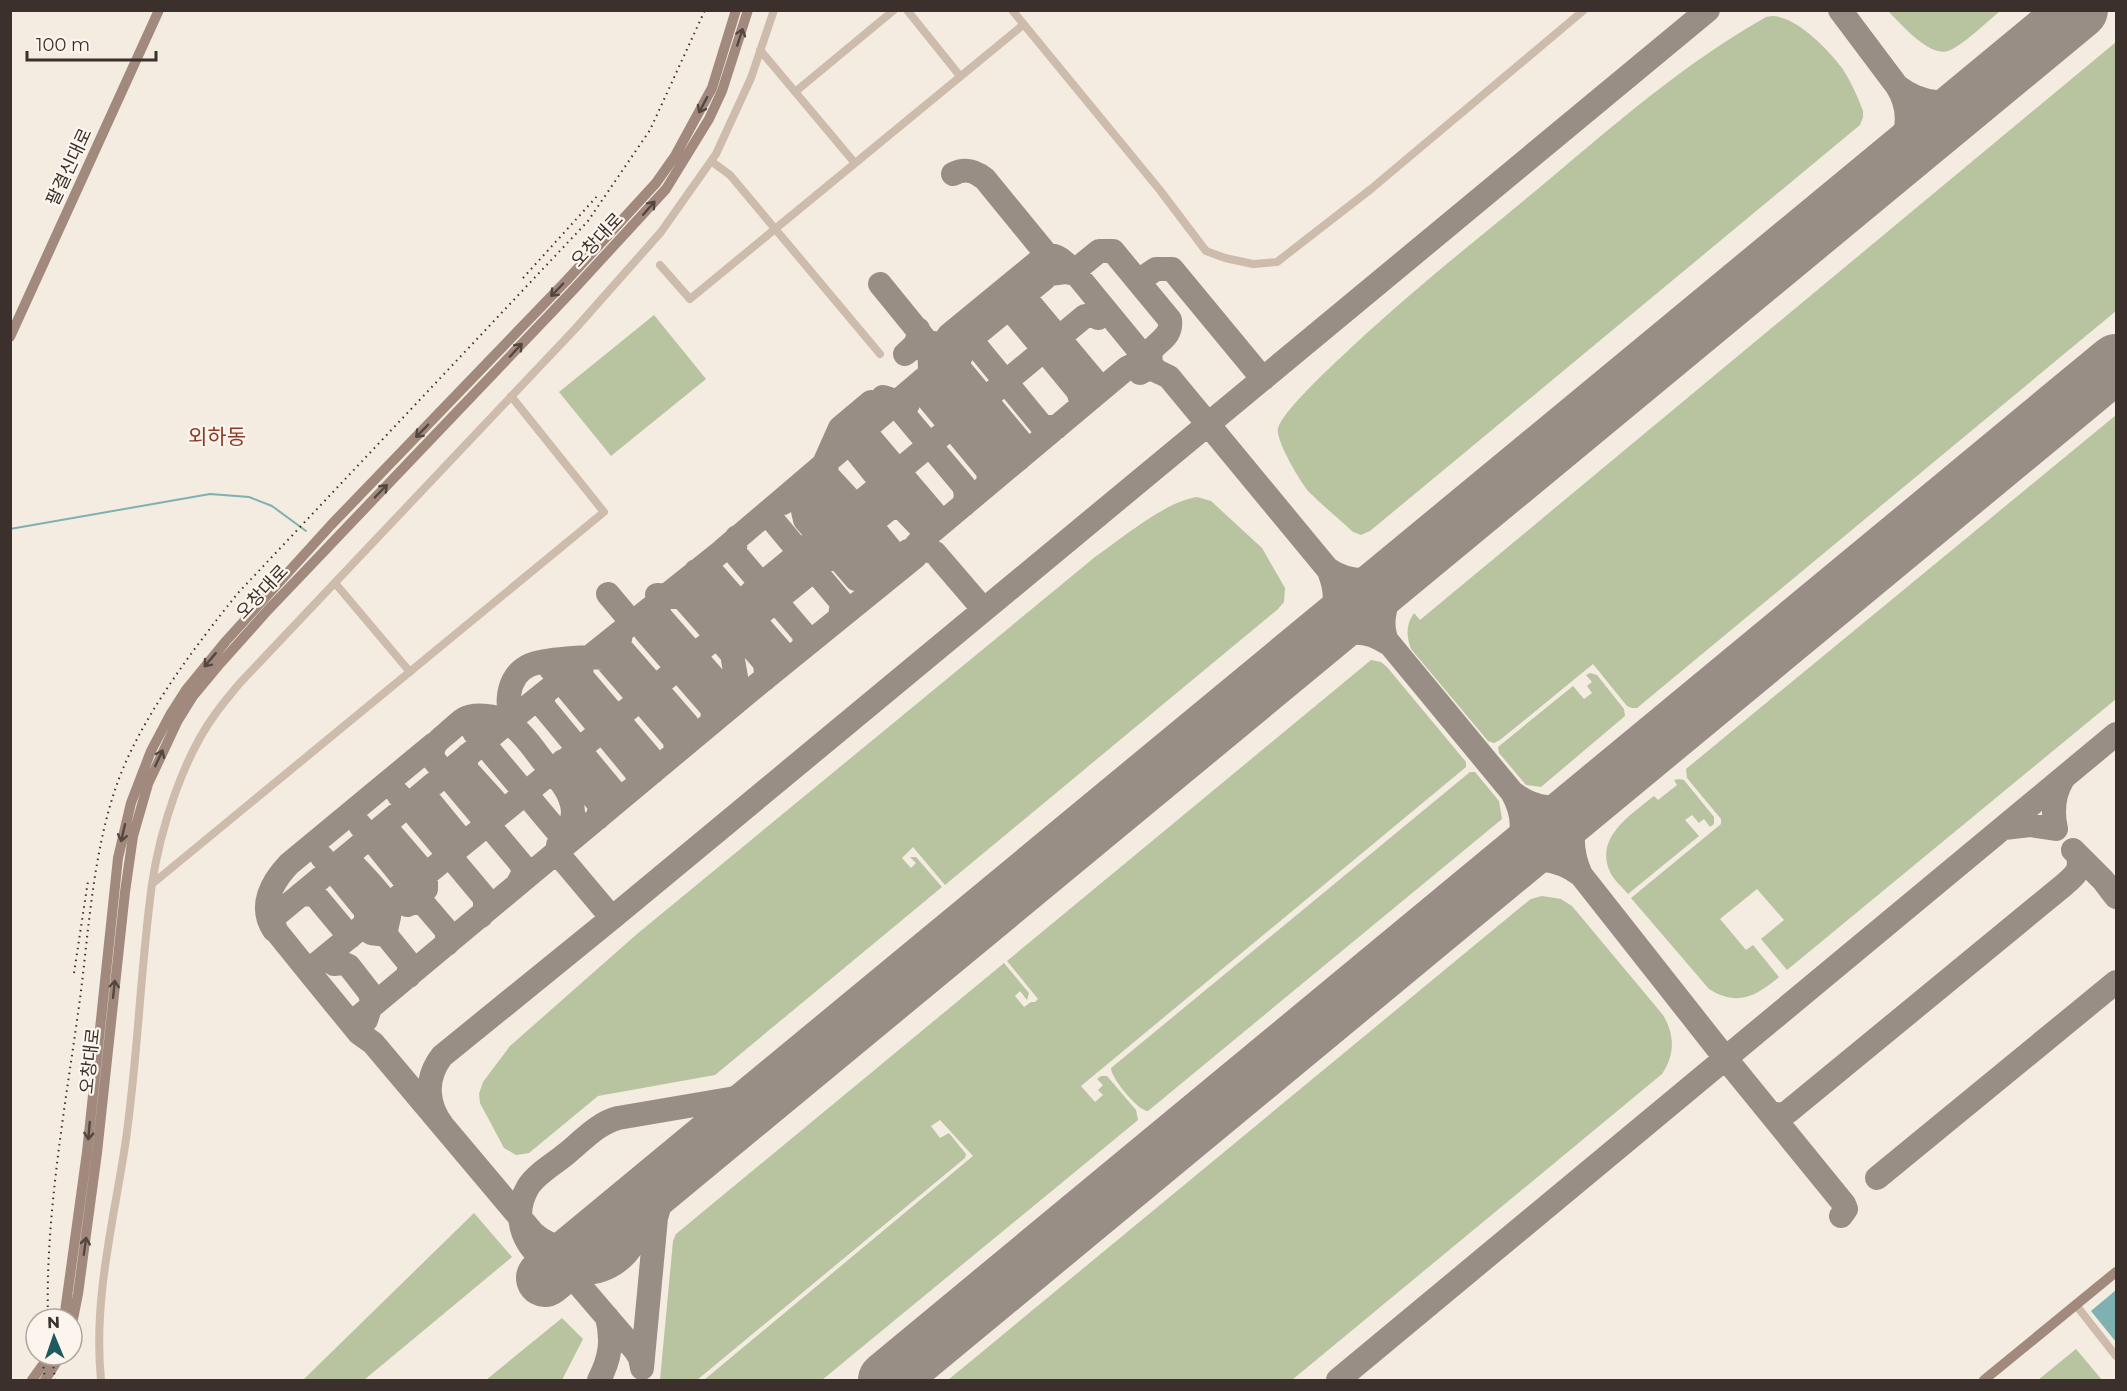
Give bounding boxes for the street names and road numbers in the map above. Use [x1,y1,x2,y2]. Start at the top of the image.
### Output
street label: 팔결신대로 [42,125,96,209]
street label: 오창대로 [566,208,628,272]
street label: 오창대로 [231,560,293,624]
street label: 오창대로 [76,1027,104,1095]

